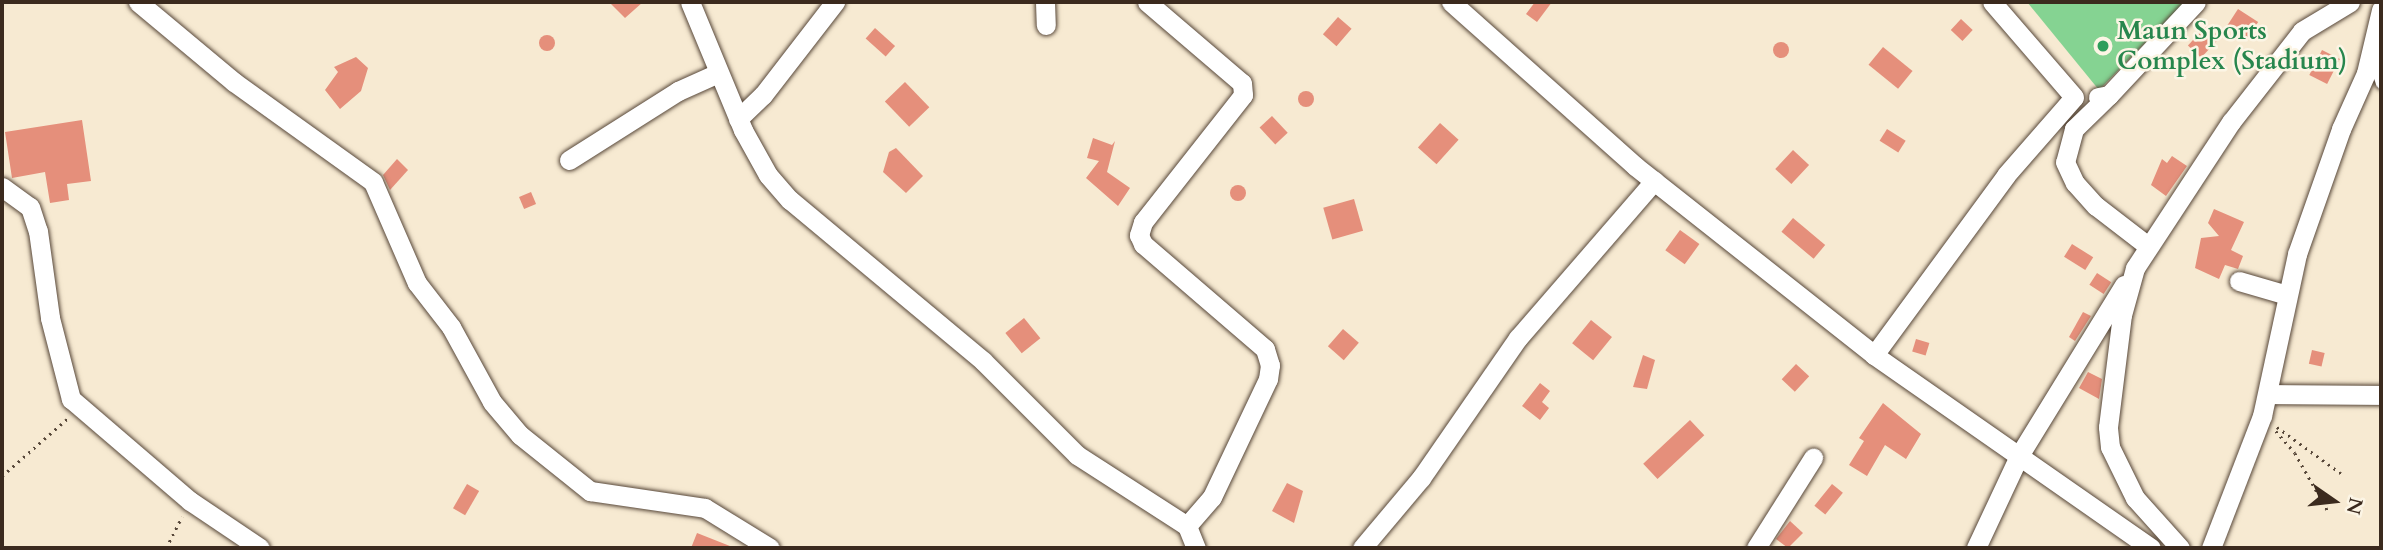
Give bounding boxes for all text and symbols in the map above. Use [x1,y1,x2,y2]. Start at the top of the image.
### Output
place label: Maun Sports Complex (Stadium) [2117,15,2347,76]
marker: Maun Sports Complex (Stadium) [2095,38,2111,54]
north arrow [2299,466,2369,536]
text: N [2340,495,2369,517]

